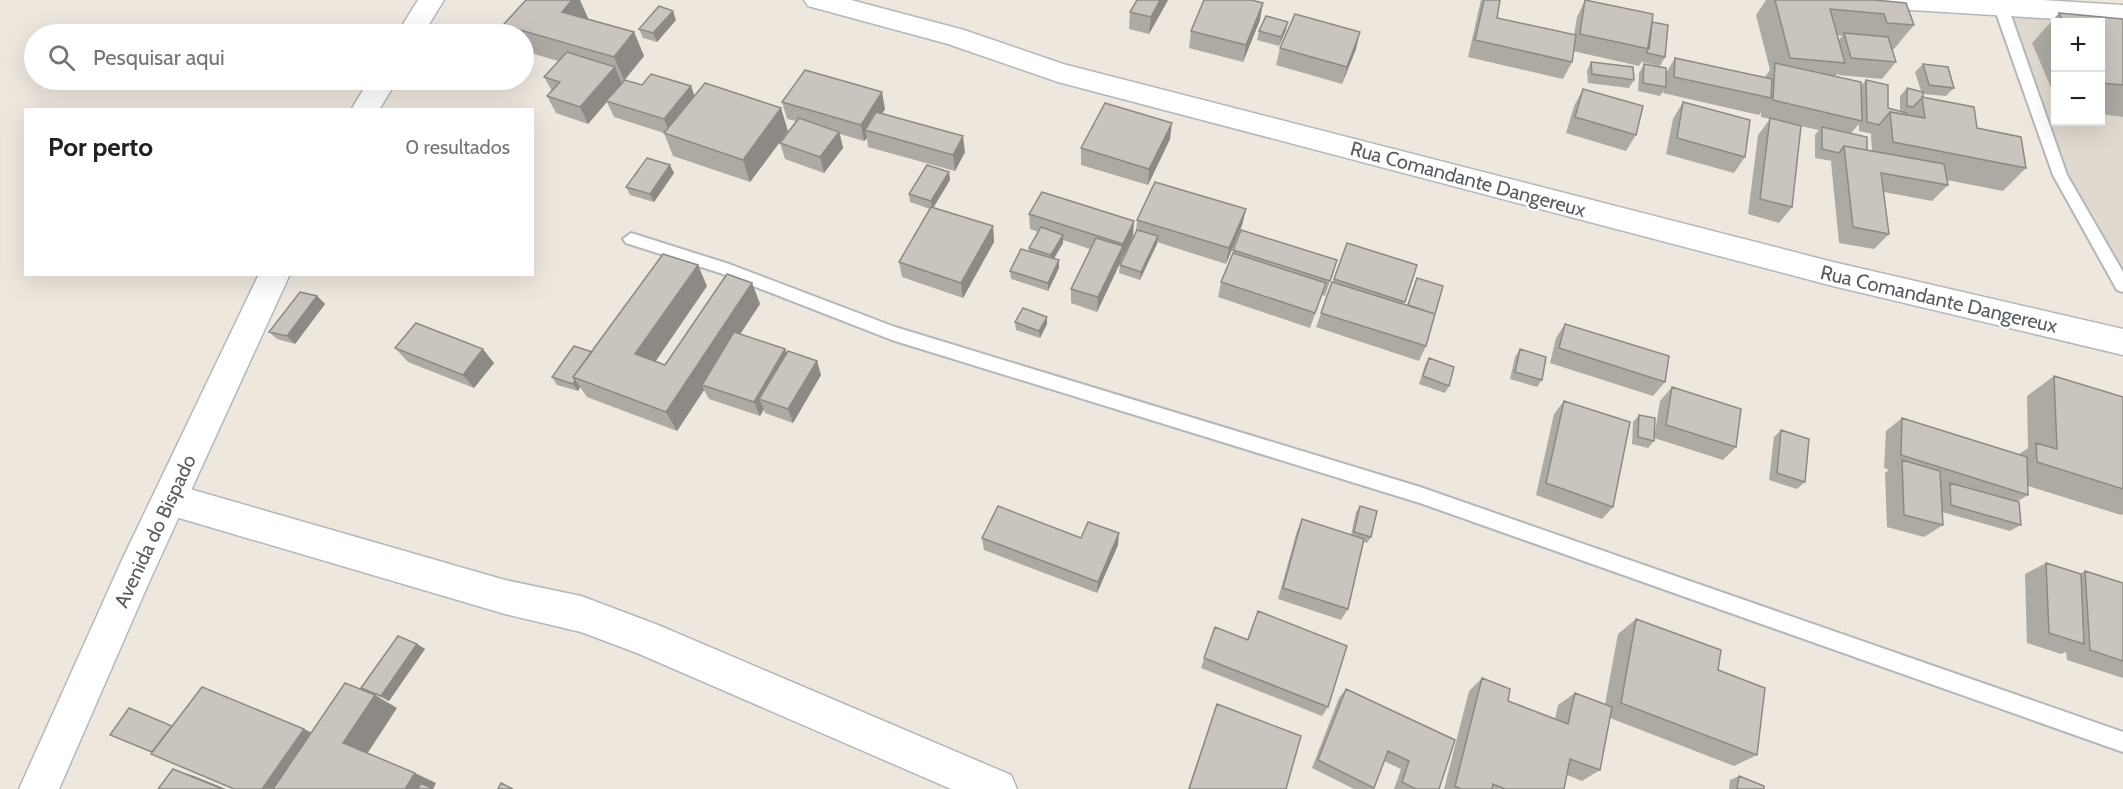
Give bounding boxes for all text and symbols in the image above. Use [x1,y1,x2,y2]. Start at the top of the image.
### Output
map controls [2051,18,2105,126]
button: + [2051,18,2105,72]
search box [24,24,534,90]
icon: search [45,41,78,74]
text: Pesquisar aqui [93,44,225,71]
button: − [2051,72,2105,126]
text: Por perto [48,131,153,163]
text: 0 resultados [405,135,510,159]
street label: Rua Comandante Dangereux [1348,136,1589,222]
street label: Rua Comandante Dangereux [1818,260,2060,338]
street label: Avenida do Bispado [109,451,201,611]

